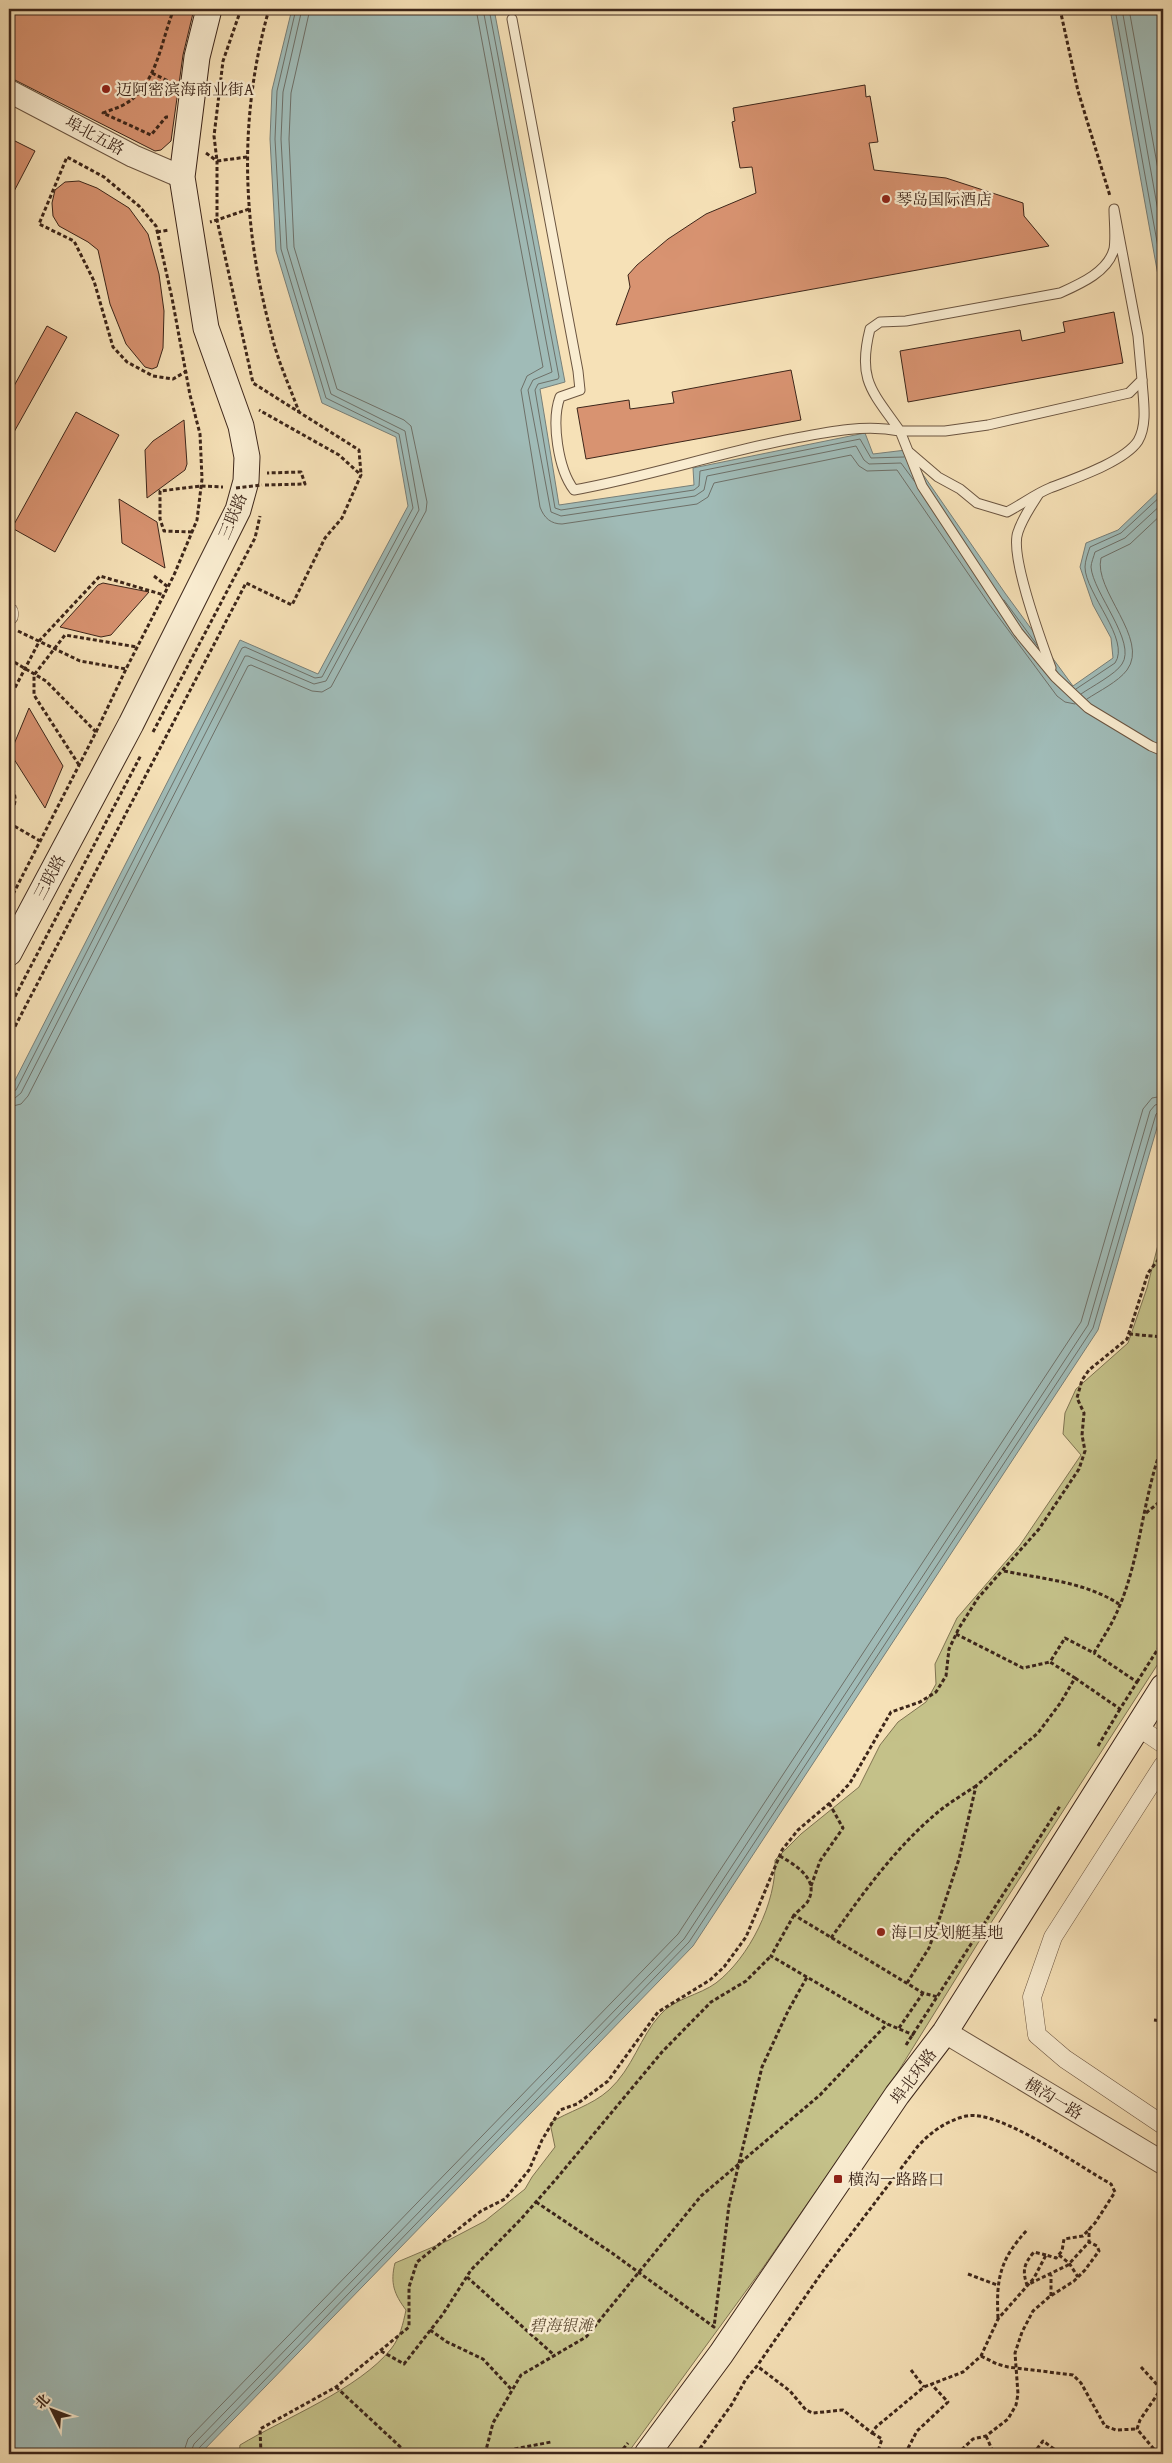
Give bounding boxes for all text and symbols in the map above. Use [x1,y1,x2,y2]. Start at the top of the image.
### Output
place label: 迈阿密滨海商业街A [116,77,254,101]
marker: 迈阿密滨海商业街A [100,83,112,95]
street label: 埠北五路 [61,109,129,161]
place label: 琴岛国际酒店 [896,187,992,211]
marker: 琴岛国际酒店 [880,193,892,205]
street label: 三联路 [212,489,252,543]
street label: 三联路 [27,850,71,904]
place label: 海口皮划艇基地 [891,1920,1003,1944]
marker: 海口皮划艇基地 [875,1926,887,1938]
street label: 埠北环路 [884,2043,942,2109]
street label: 横沟一路 [1020,2071,1088,2125]
place label: 横沟一路路口 [848,2167,944,2191]
marker: 横沟一路路口 [832,2173,844,2185]
park label: 碧海银滩 [529,2313,595,2337]
north arrow [28,2386,78,2436]
text: 北 [30,2389,54,2413]

